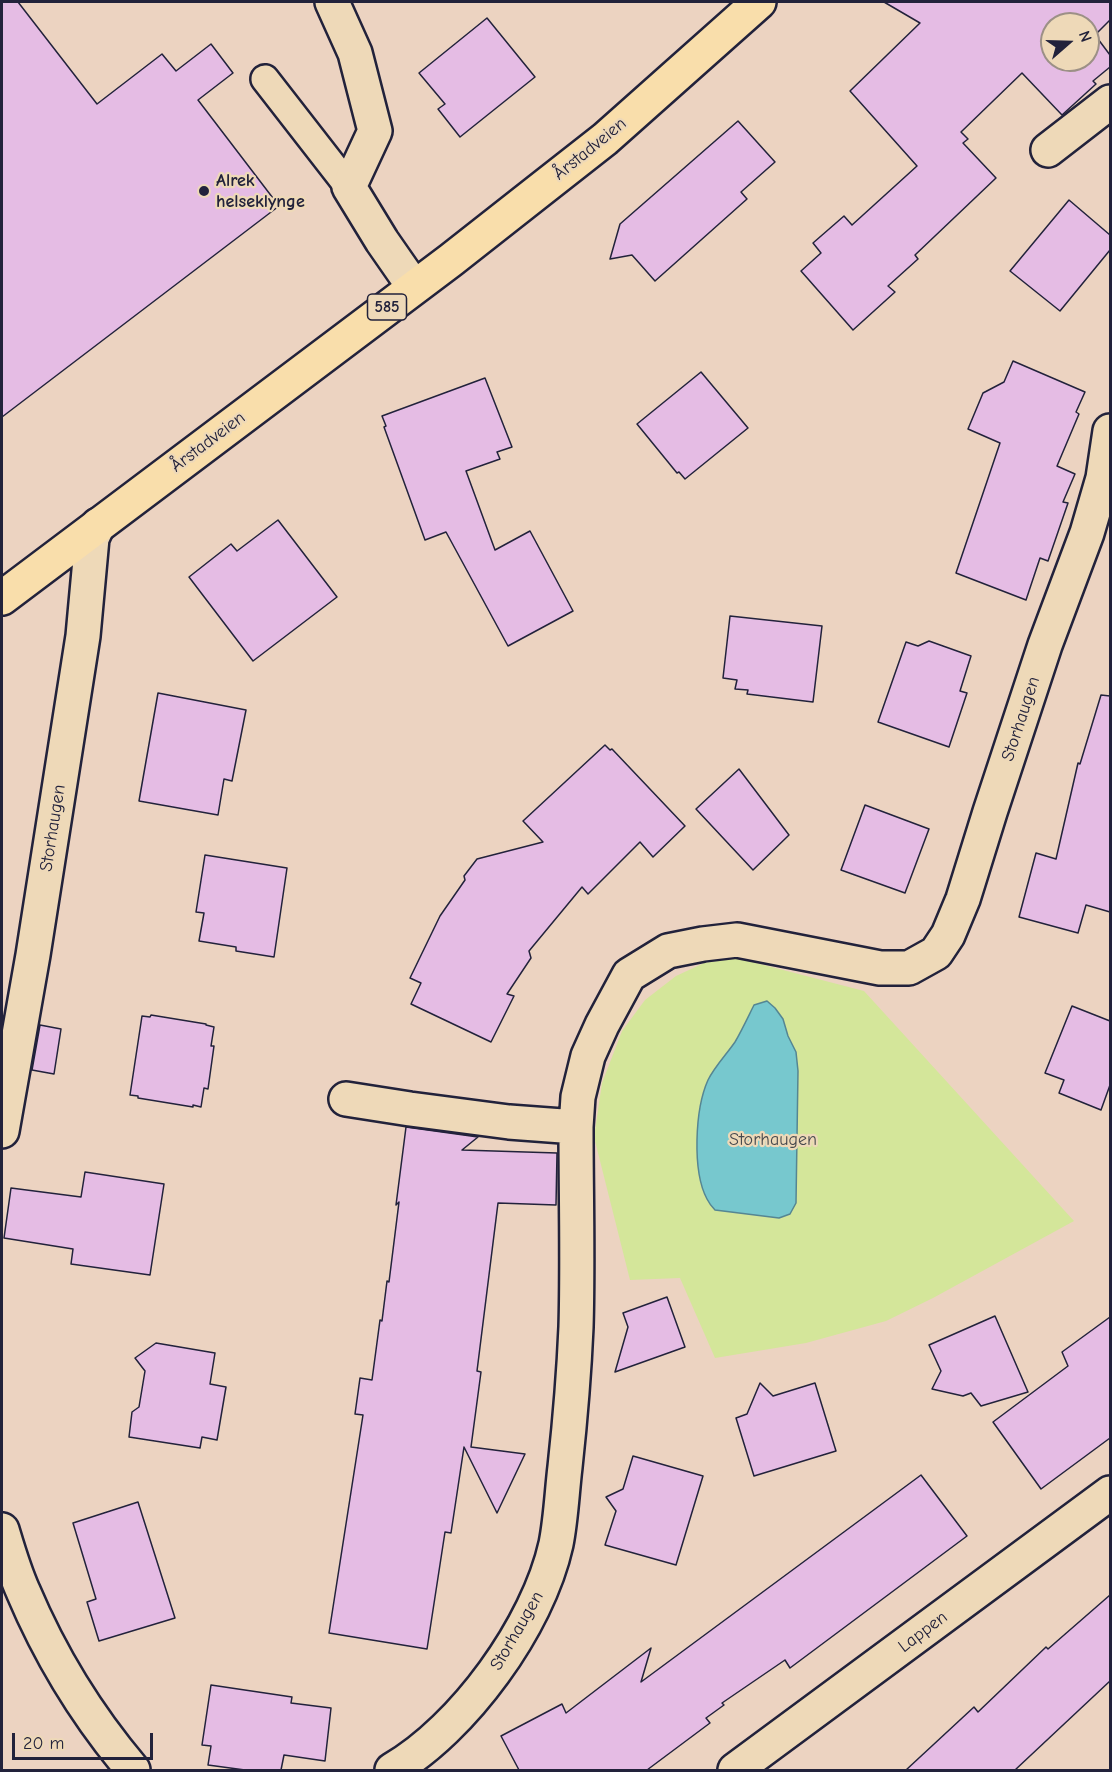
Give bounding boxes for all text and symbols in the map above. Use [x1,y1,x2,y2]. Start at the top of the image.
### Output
north arrow [1040,12,1100,72]
text: N [1075,29,1095,45]
street label: Årstadveien [549,113,631,185]
place label: Alrek helseklynge [216,170,305,213]
marker: Alrek helseklynge [197,184,211,198]
road number: 585 [368,294,406,320]
street label: Årstadveien [166,407,250,477]
street label: Storhaugen [997,674,1045,764]
street label: Storhaugen [35,783,71,873]
park label: Storhaugen [729,1129,817,1151]
street label: Storhaugen [486,1588,548,1674]
street label: Lappen [894,1607,952,1657]
scale bar [15,1721,156,1759]
text: 20 m [23,1733,64,1754]

